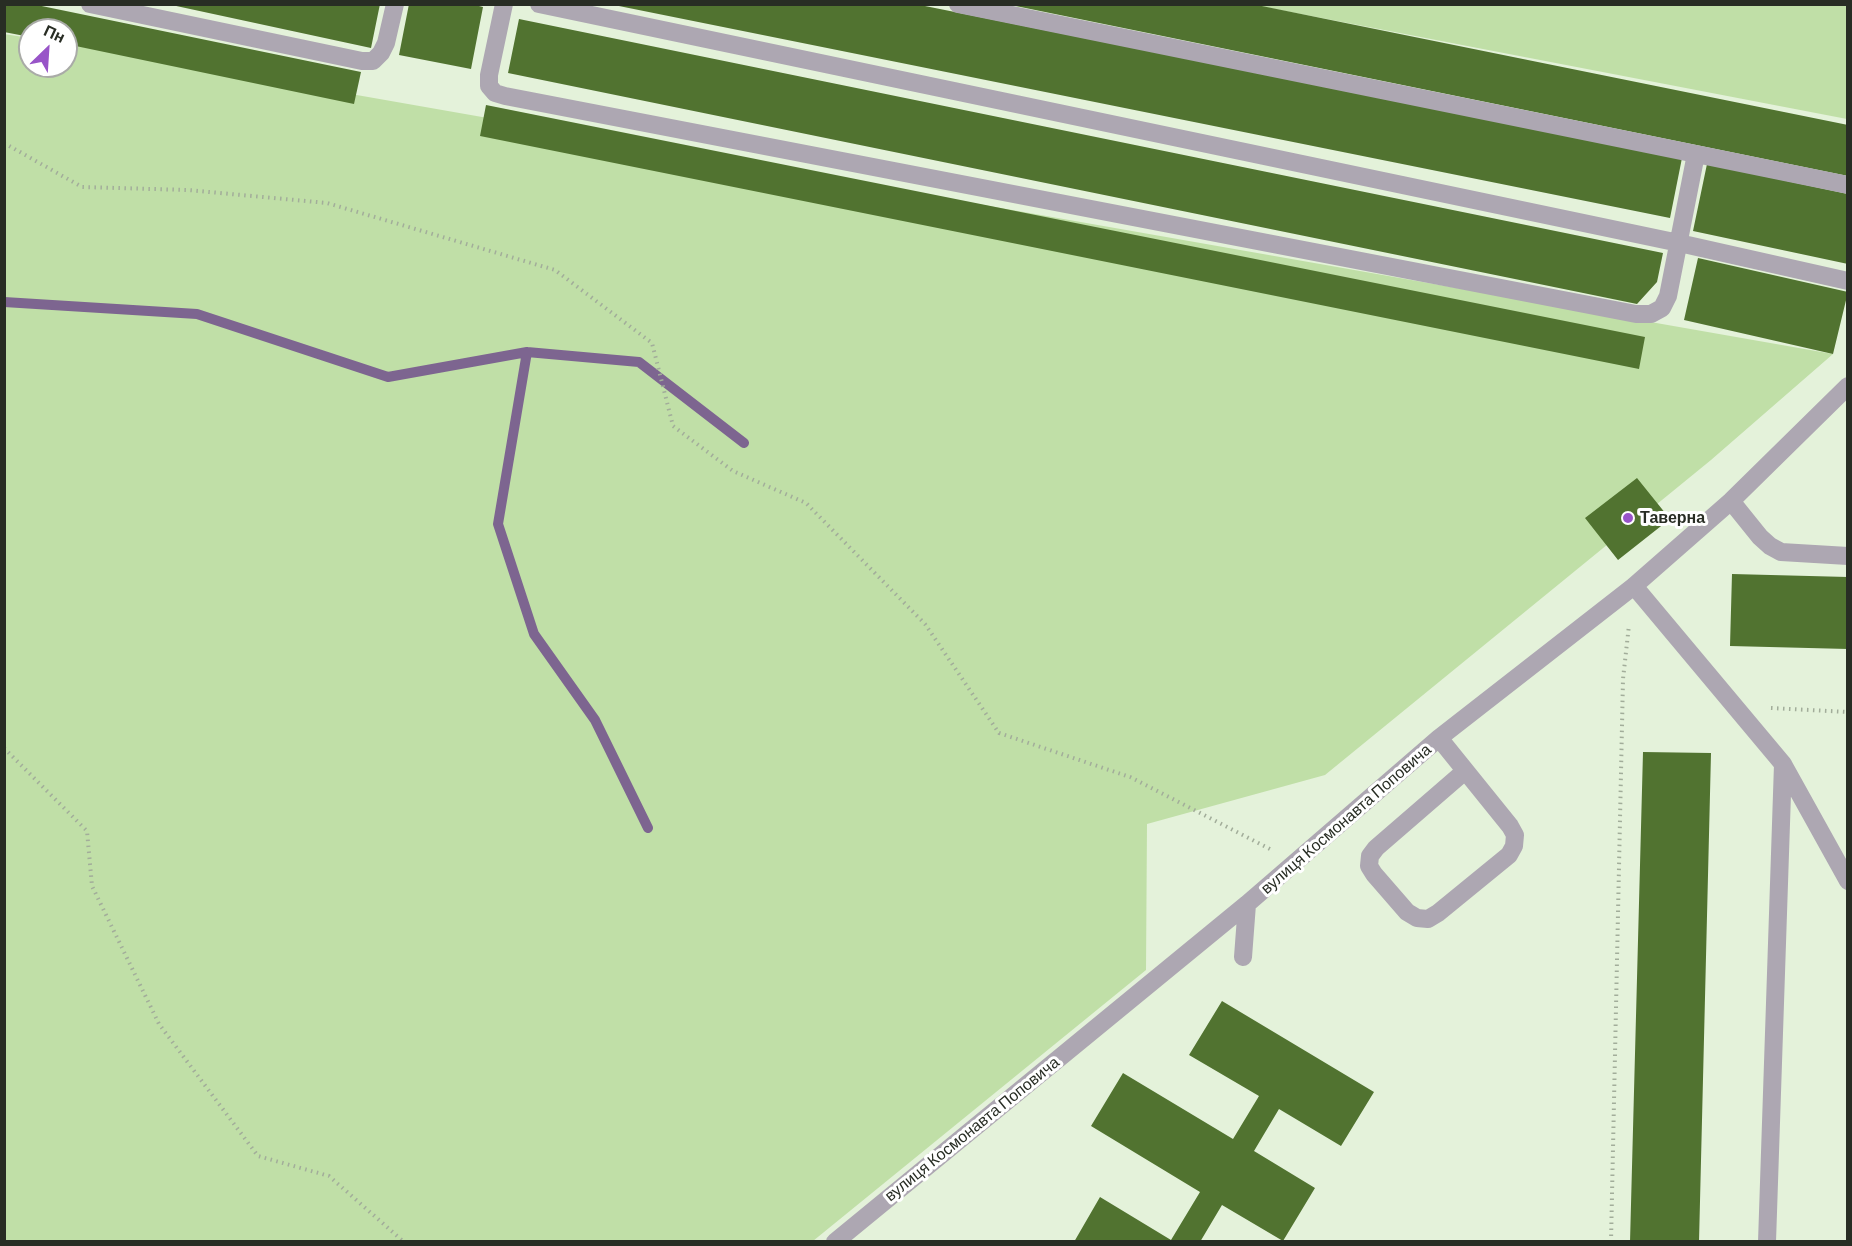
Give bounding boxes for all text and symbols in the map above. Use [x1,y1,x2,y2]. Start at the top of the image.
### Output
north arrow [18,18,78,78]
text: Пн [41,20,69,46]
place label: Таверна [1640,508,1705,528]
marker: Таверна [1621,511,1635,525]
street label: вулиця Космонавта Поповича [1257,740,1435,898]
street label: вулиця Космонавта Поповича [881,1053,1063,1205]

